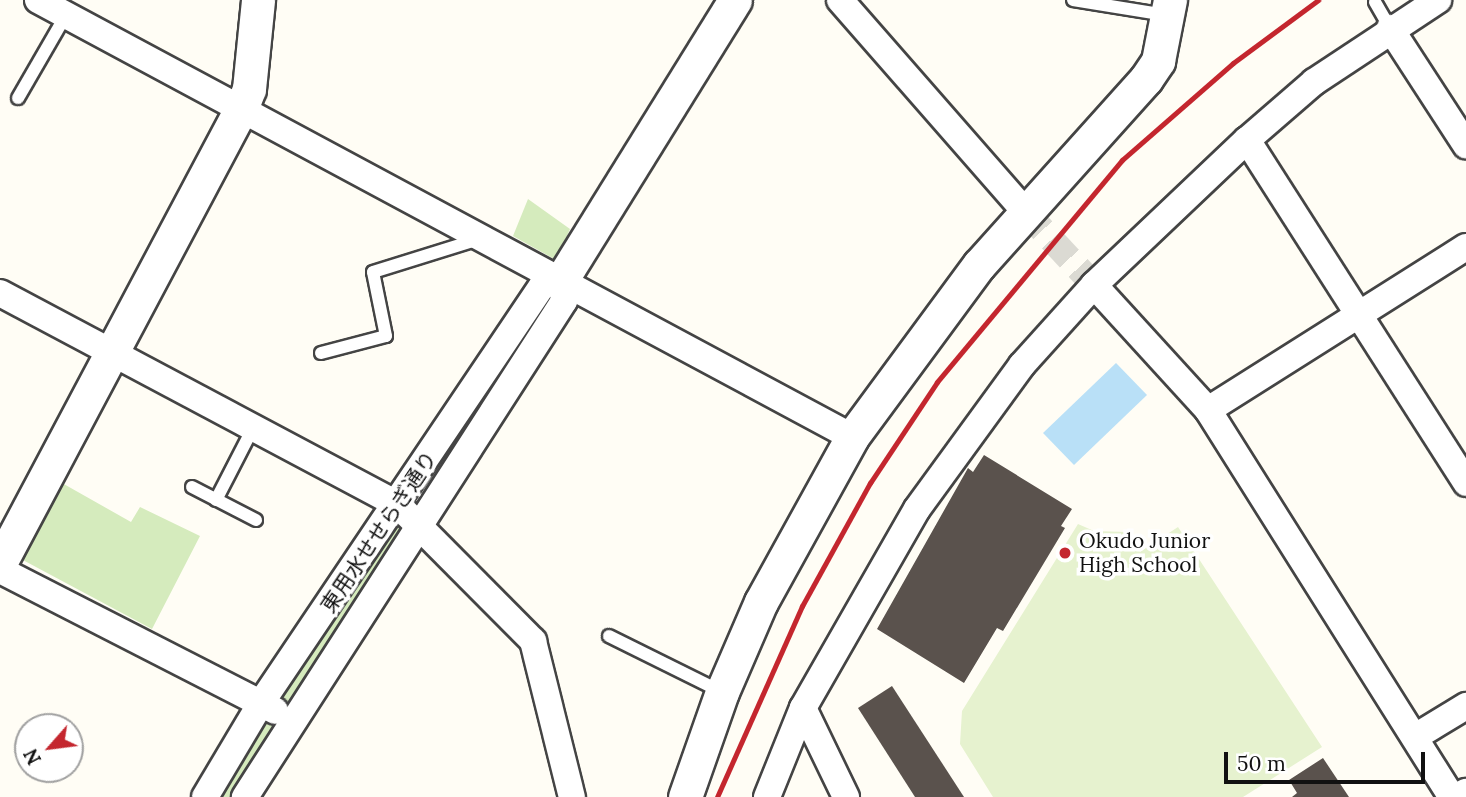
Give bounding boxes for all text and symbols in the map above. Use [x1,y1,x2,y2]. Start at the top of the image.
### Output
street label: 東用水せせらぎ通り [316,447,442,617]
place label: Okudo Junior High School [1079,528,1210,578]
marker: Okudo Junior High School [1057,545,1073,561]
north arrow [14,713,84,783]
scale bar [1228,738,1429,782]
text: N [18,745,46,769]
text: 50 m [1237,750,1286,777]

